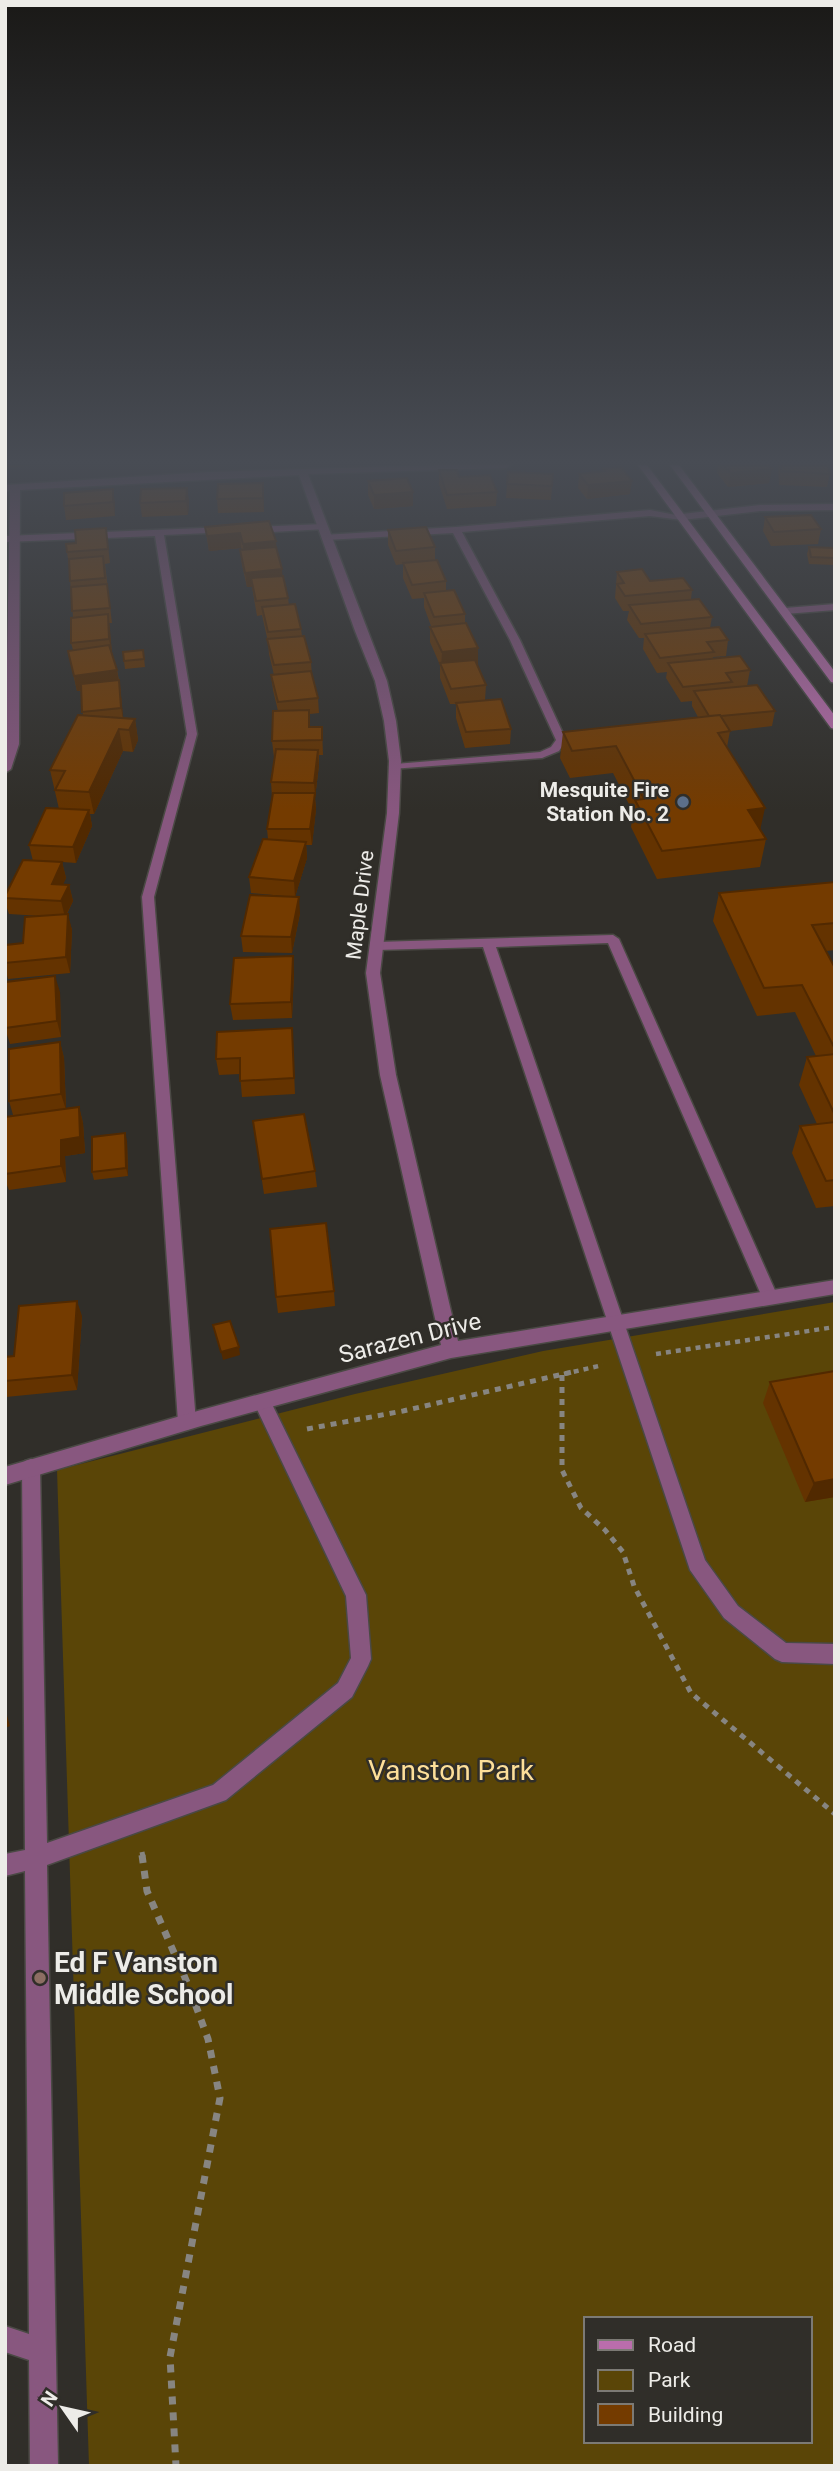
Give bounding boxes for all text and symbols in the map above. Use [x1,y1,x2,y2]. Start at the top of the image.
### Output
place label: Mesquite Fire Station No. 2 [540,778,669,826]
marker: Mesquite Fire Station No. 2 [675,794,691,810]
street label: Maple Drive [341,849,379,961]
street label: Sarazen Drive [336,1307,484,1369]
park label: Vanston Park [368,1754,535,1787]
place label: Ed F Vanston Middle School [54,1946,233,2011]
marker: Ed F Vanston Middle School [32,1970,48,1986]
legend [584,2317,812,2443]
text: Road [648,2333,696,2357]
text: Park [648,2368,691,2392]
north arrow [28,2373,98,2443]
text: N [36,2387,63,2411]
text: Building [648,2403,723,2427]

